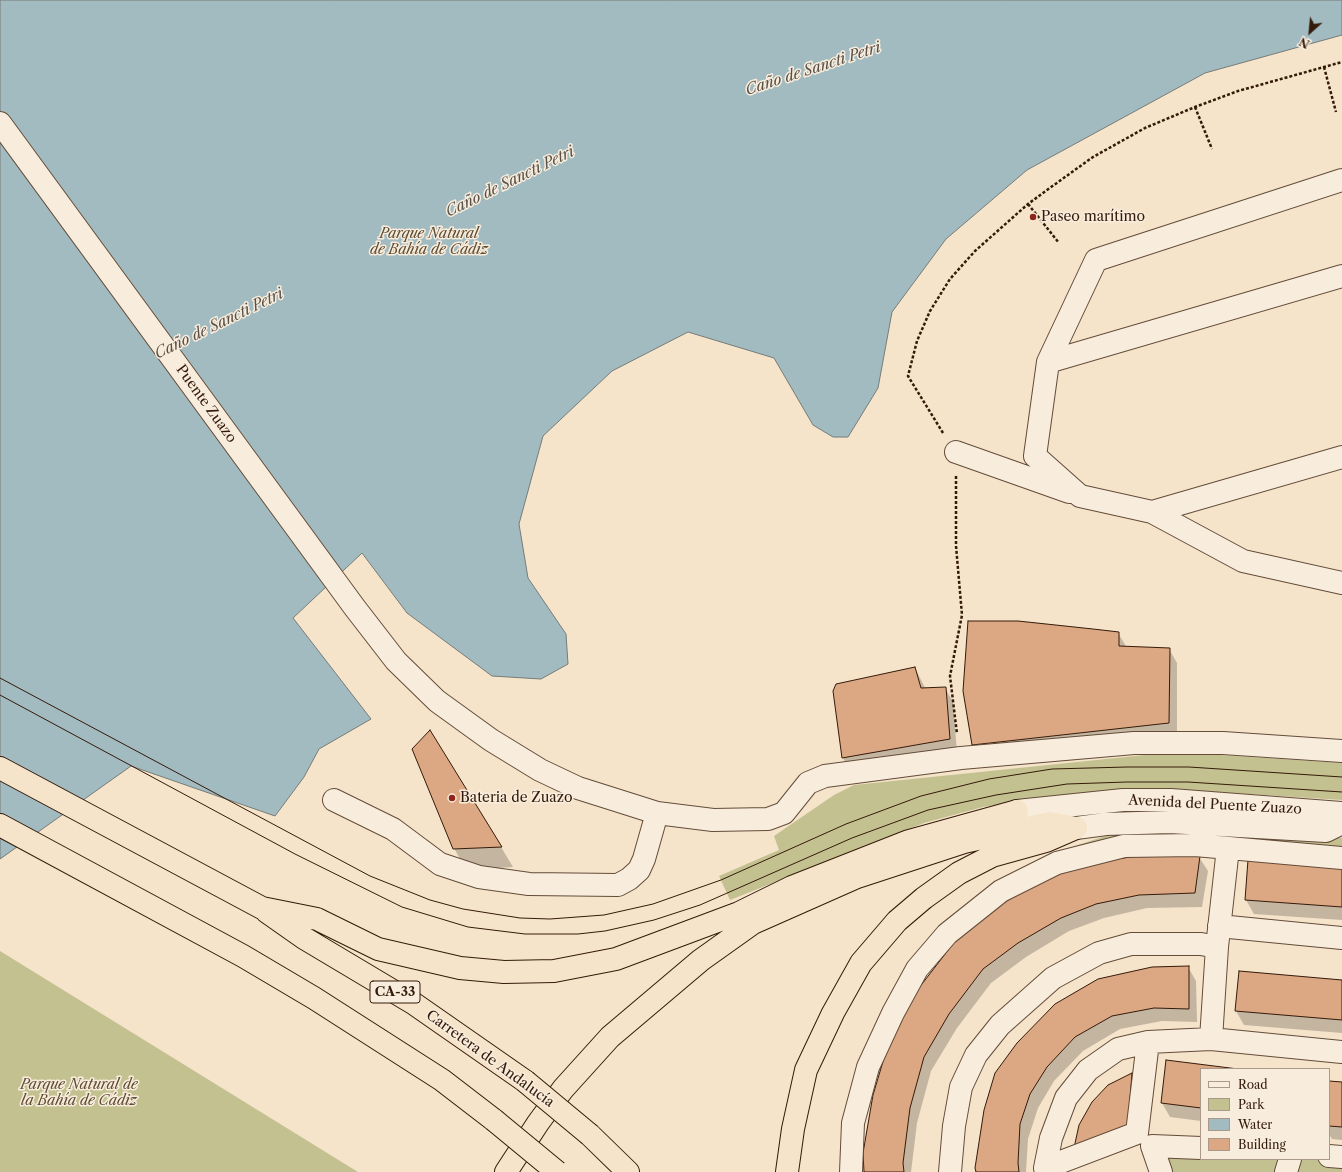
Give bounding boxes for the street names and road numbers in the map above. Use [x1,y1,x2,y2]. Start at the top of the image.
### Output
street label: Puente Zuazo [172,362,240,446]
street label: Avenida del Puente Zuazo [1128,792,1302,818]
road number: CA-33 [370,981,420,1003]
street label: Carretera de Andalucía [423,1007,557,1111]

